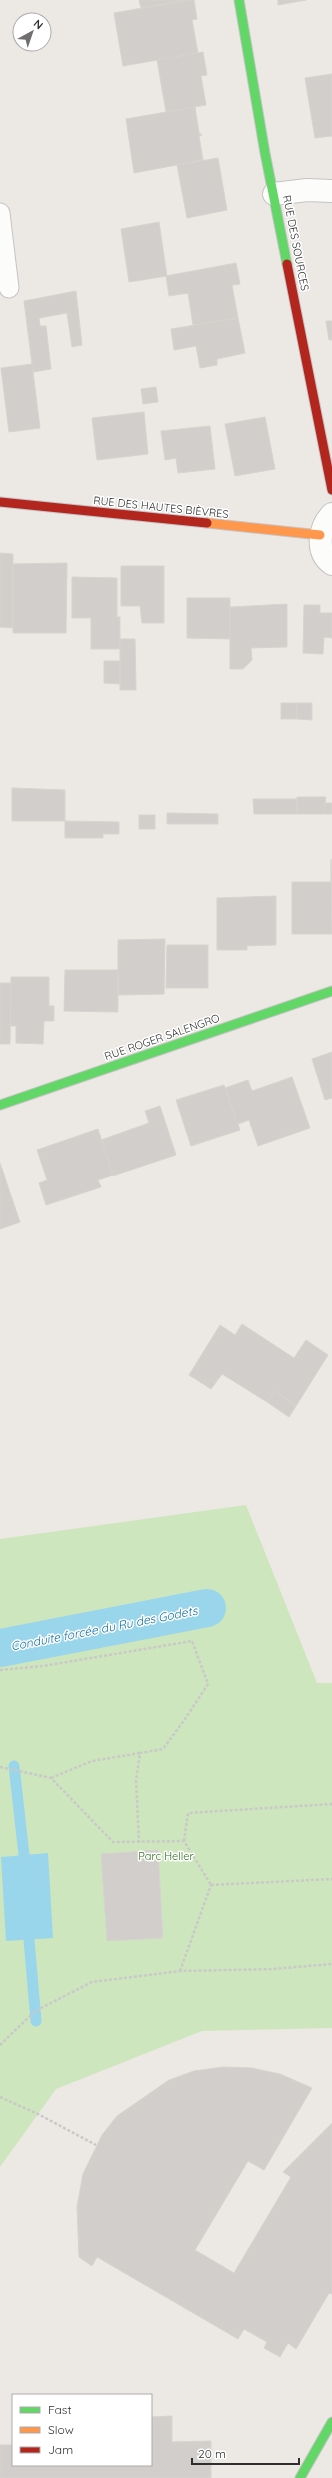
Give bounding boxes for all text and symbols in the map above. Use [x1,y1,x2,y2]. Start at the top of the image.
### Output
north arrow [12,12,52,52]
text: N [31,16,46,32]
street label: RUE DES SOURCES [280,194,312,292]
street label: RUE DES HAUTES BIÈVRES [93,493,229,521]
street label: RUE ROGER SALENGRO [102,1011,222,1063]
water label: Conduite forcée du Ru des Godets [10,1602,200,1653]
park label: Parc Heller [138,1849,194,1863]
legend [12,2394,152,2466]
text: Fast [48,2402,72,2417]
text: Slow [48,2422,74,2437]
scale bar [192,2440,299,2466]
text: Jam [48,2442,73,2457]
text: 20 m [198,2446,226,2461]

